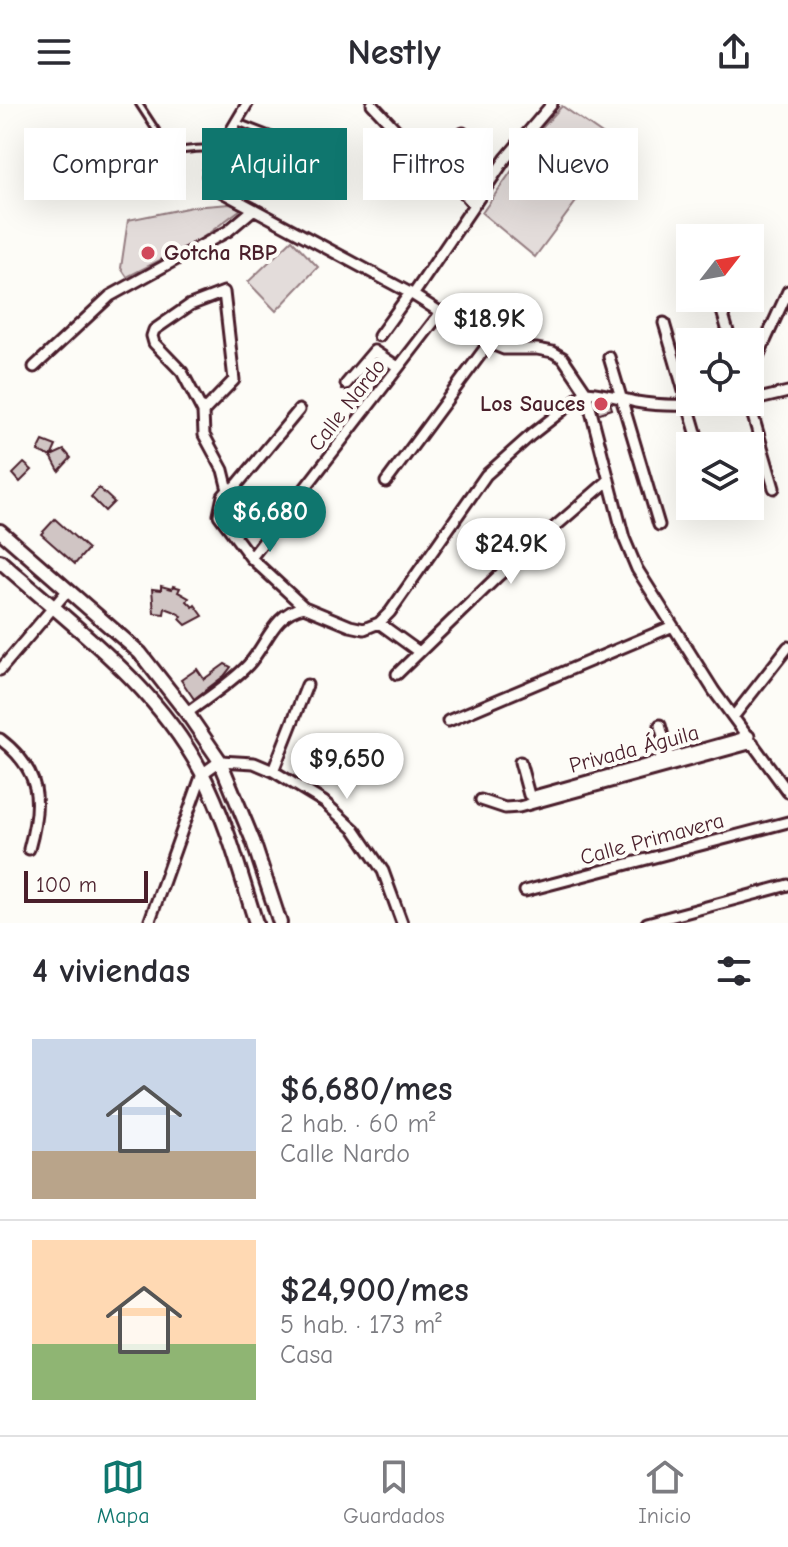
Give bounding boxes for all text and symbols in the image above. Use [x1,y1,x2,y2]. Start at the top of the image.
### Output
icon: menu [32,30,76,74]
icon: share [712,30,756,74]
text: Nestly [347,32,441,73]
chip: Comprar [24,128,186,200]
chip: Alquilar [202,128,347,200]
chip: Filtros [363,128,493,200]
chip: Nuevo [509,128,638,200]
north arrow [676,224,764,312]
map controls [676,224,764,520]
place label: Gotcha RBP [164,240,277,266]
marker: Gotcha RBP [139,244,157,262]
pin: $18.9K [424,293,554,361]
text: $18.9K [453,304,525,334]
button: locate [676,328,764,416]
street label: Calle Nardo [303,354,391,456]
place label: Los Sauces [480,391,585,417]
marker: Los Sauces [592,395,610,413]
button: layers [676,432,764,520]
pin: $6,680 [205,486,335,554]
text: $6,680 [232,497,308,527]
pin: $24.9K [446,518,576,586]
text: $24.9K [475,529,547,559]
street label: Privada Águila [566,719,702,779]
pin: $9,650 [282,733,412,801]
text: $9,650 [309,744,385,774]
street label: Calle Primavera [577,807,727,871]
scale bar [24,867,148,903]
text: 100 m [36,872,97,898]
icon: filters [712,949,756,993]
text: 4 viviendas [32,951,190,991]
text: $6,680/mes [280,1069,452,1109]
icon: home [96,1071,192,1167]
text: 2 hab. · 60 m² [280,1109,435,1139]
text: Calle Nardo [280,1139,410,1169]
text: $24,900/mes [280,1270,469,1310]
icon: home [96,1272,192,1368]
text: 5 hab. · 173 m² [280,1310,442,1340]
text: Casa [280,1340,334,1370]
tab: Mapa [97,1455,150,1529]
tab: Guardados [343,1455,445,1529]
tab: Inicio [638,1455,691,1529]

